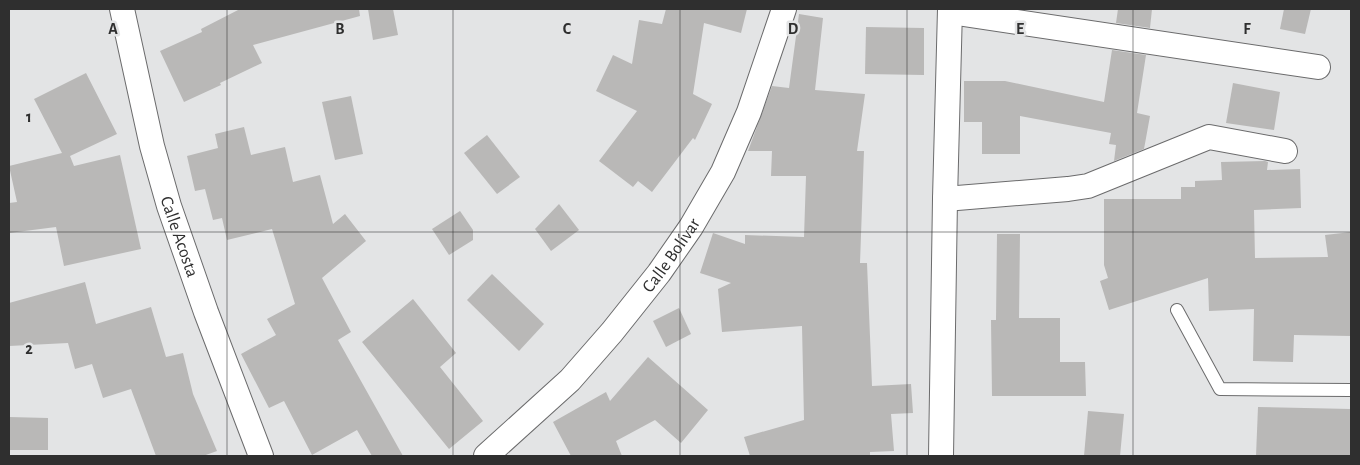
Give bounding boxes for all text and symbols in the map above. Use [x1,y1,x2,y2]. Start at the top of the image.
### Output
text: A [108,21,118,37]
text: B [335,21,345,37]
text: C [563,21,572,37]
text: D [788,21,799,37]
text: E [1016,21,1024,37]
text: F [1243,21,1251,37]
text: 1 [26,109,32,125]
street label: Calle Acosta [157,194,201,280]
street label: Calle Bolívar [639,215,704,296]
text: 2 [25,341,33,357]

